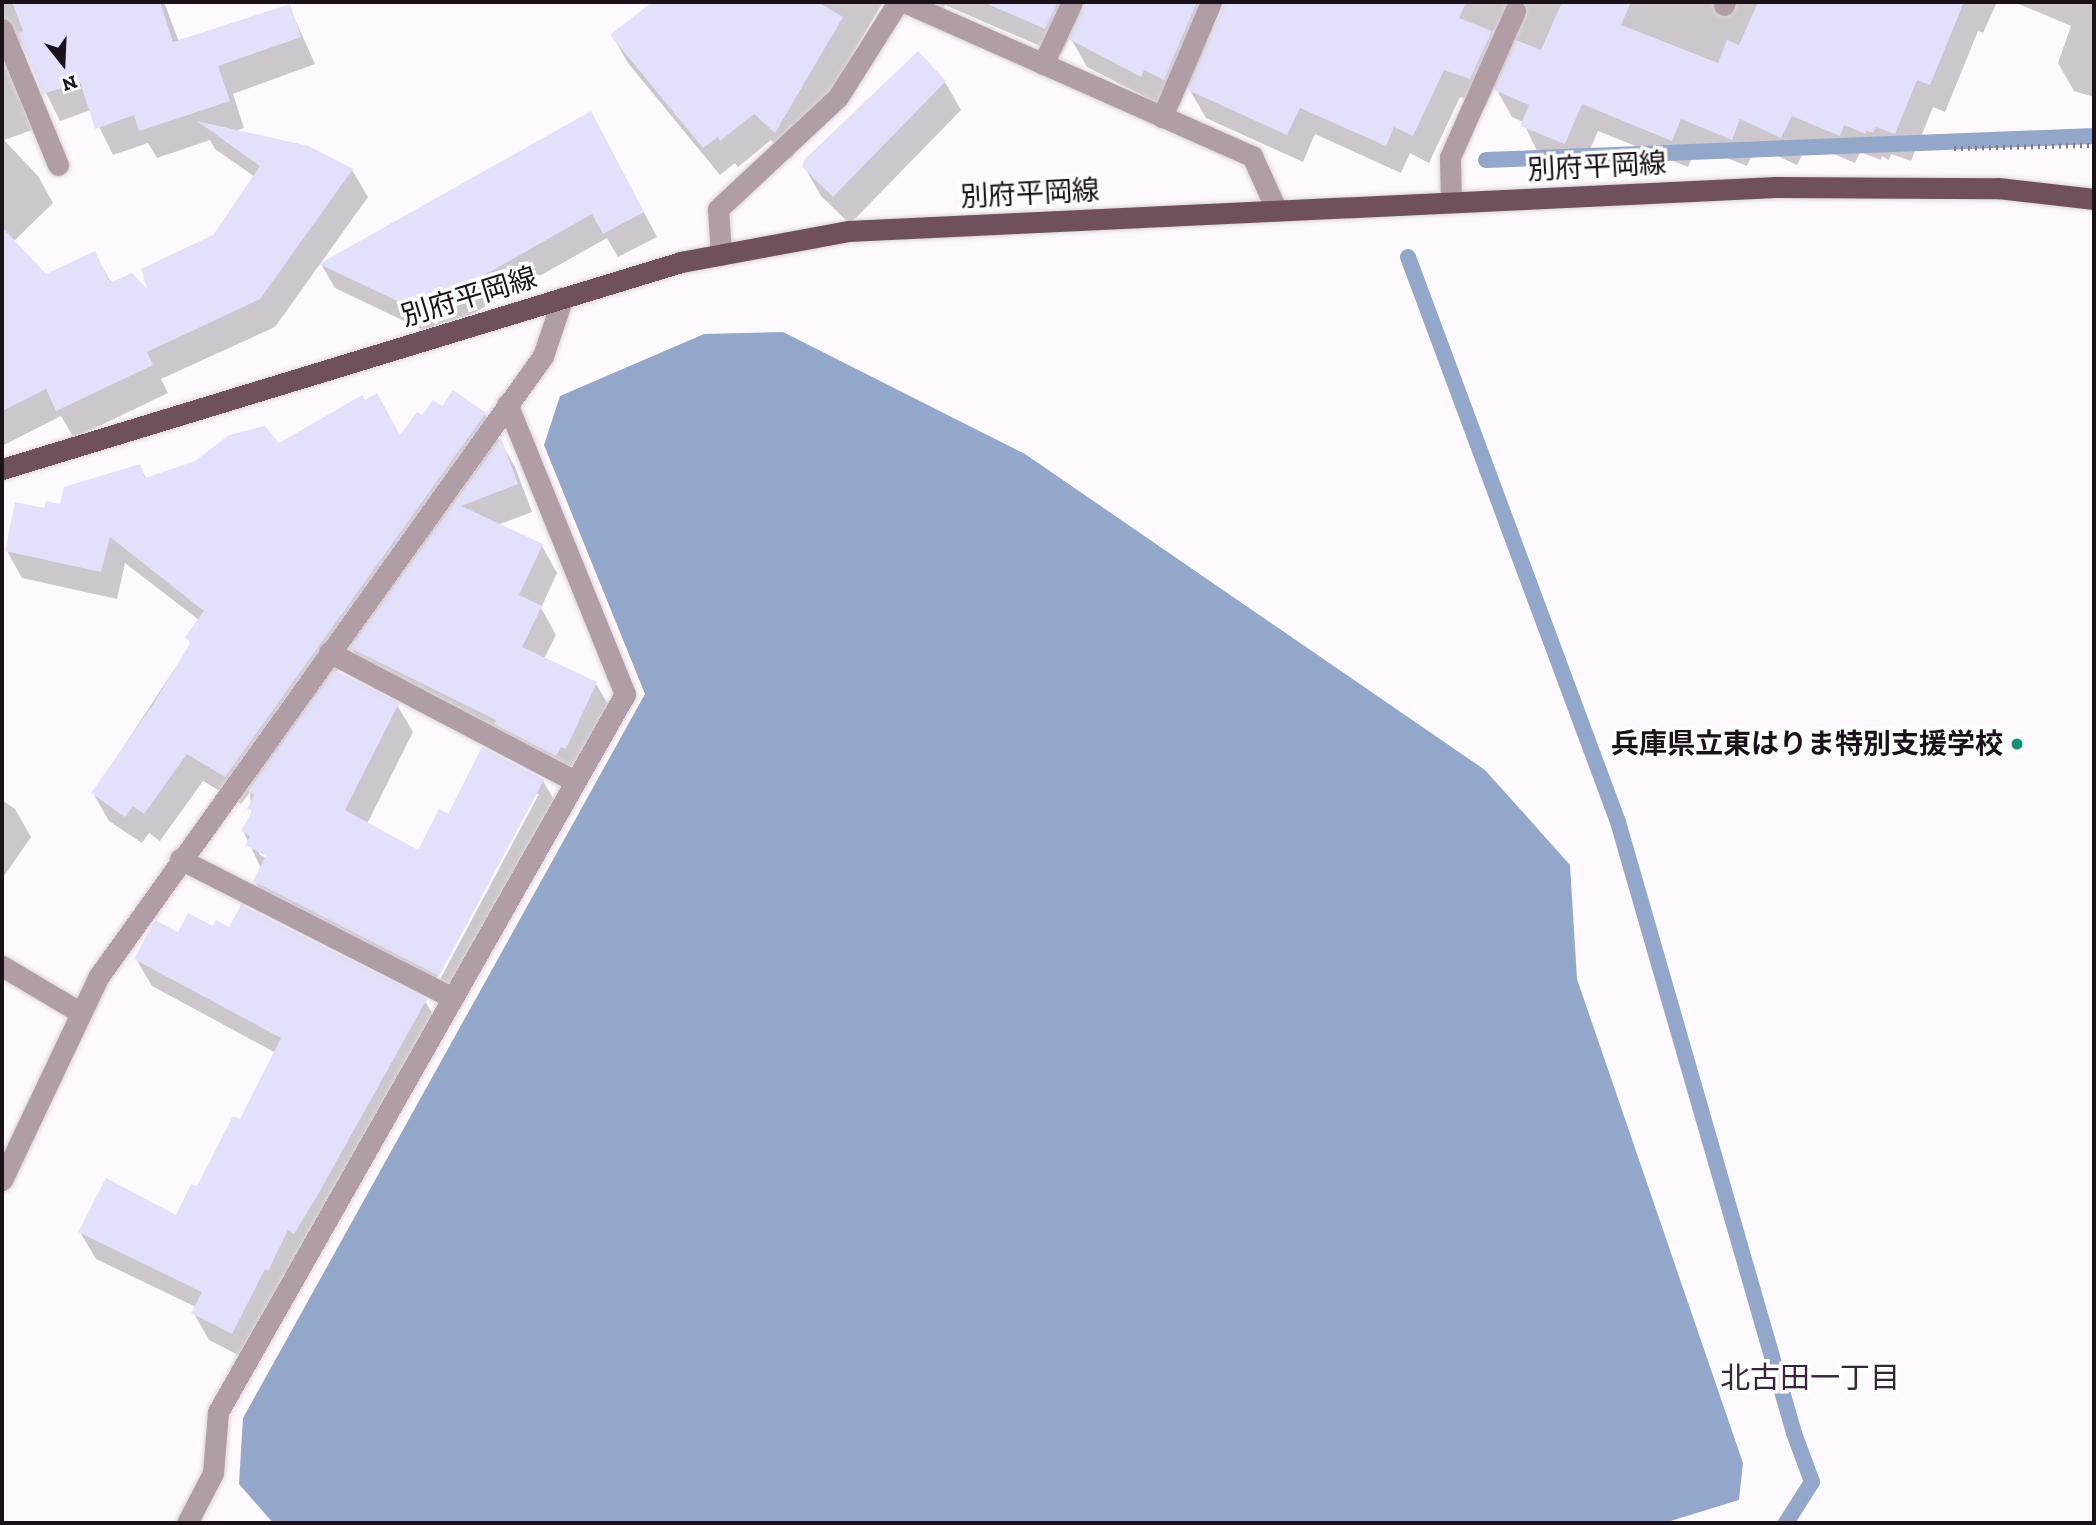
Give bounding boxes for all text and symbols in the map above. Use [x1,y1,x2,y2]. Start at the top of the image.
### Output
north arrow [28,28,98,98]
text: N [59,70,80,97]
street label: 別府平岡線 [1526,147,1668,187]
street label: 別府平岡線 [959,174,1101,214]
street label: 別府平岡線 [397,260,541,334]
place label: 兵庫県立東はりま特別支援学校 [1611,727,2003,761]
marker: 兵庫県立東はりま特別支援学校 [2009,736,2025,752]
district label: 北古田一丁目 [1720,1360,1900,1396]

